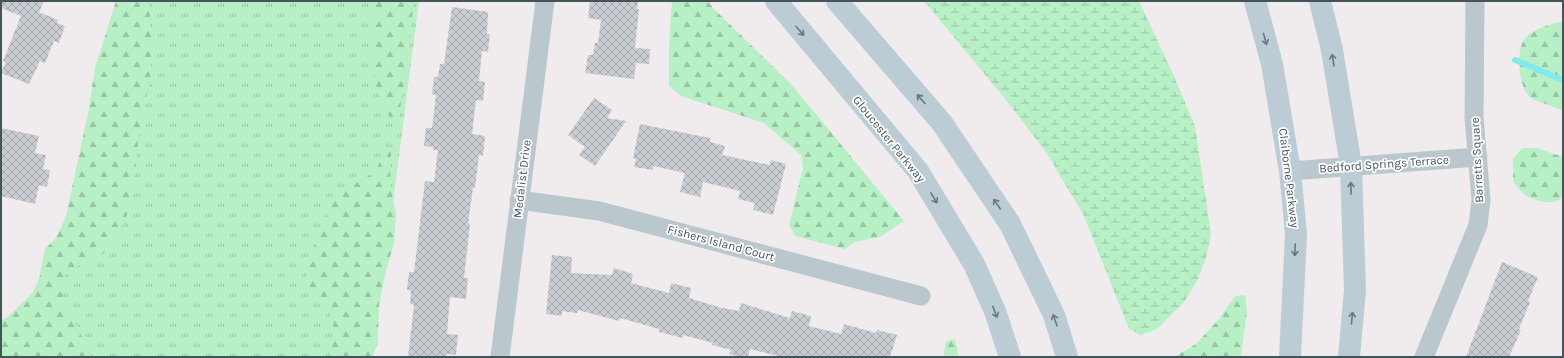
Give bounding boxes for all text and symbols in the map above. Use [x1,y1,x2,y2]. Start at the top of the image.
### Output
one-way arrow [796,26,805,36]
one-way arrow [1262,32,1270,45]
one-way arrow [1329,54,1337,67]
street label: Gloucester Parkway [850,93,928,185]
one-way arrow [917,93,926,104]
street label: Barretts Square [1468,117,1486,203]
street label: Claiborne Parkway [1276,127,1302,229]
street label: Medalist Drive [510,139,534,219]
street label: Bedford Springs Terrace [1319,152,1449,176]
one-way arrow [1348,182,1355,195]
one-way arrow [930,192,938,203]
one-way arrow [993,199,1001,210]
street label: Fishers Island Court [666,222,776,264]
one-way arrow [1292,243,1299,256]
one-way arrow [992,306,1000,318]
one-way arrow [1349,312,1356,325]
one-way arrow [1051,314,1059,326]

